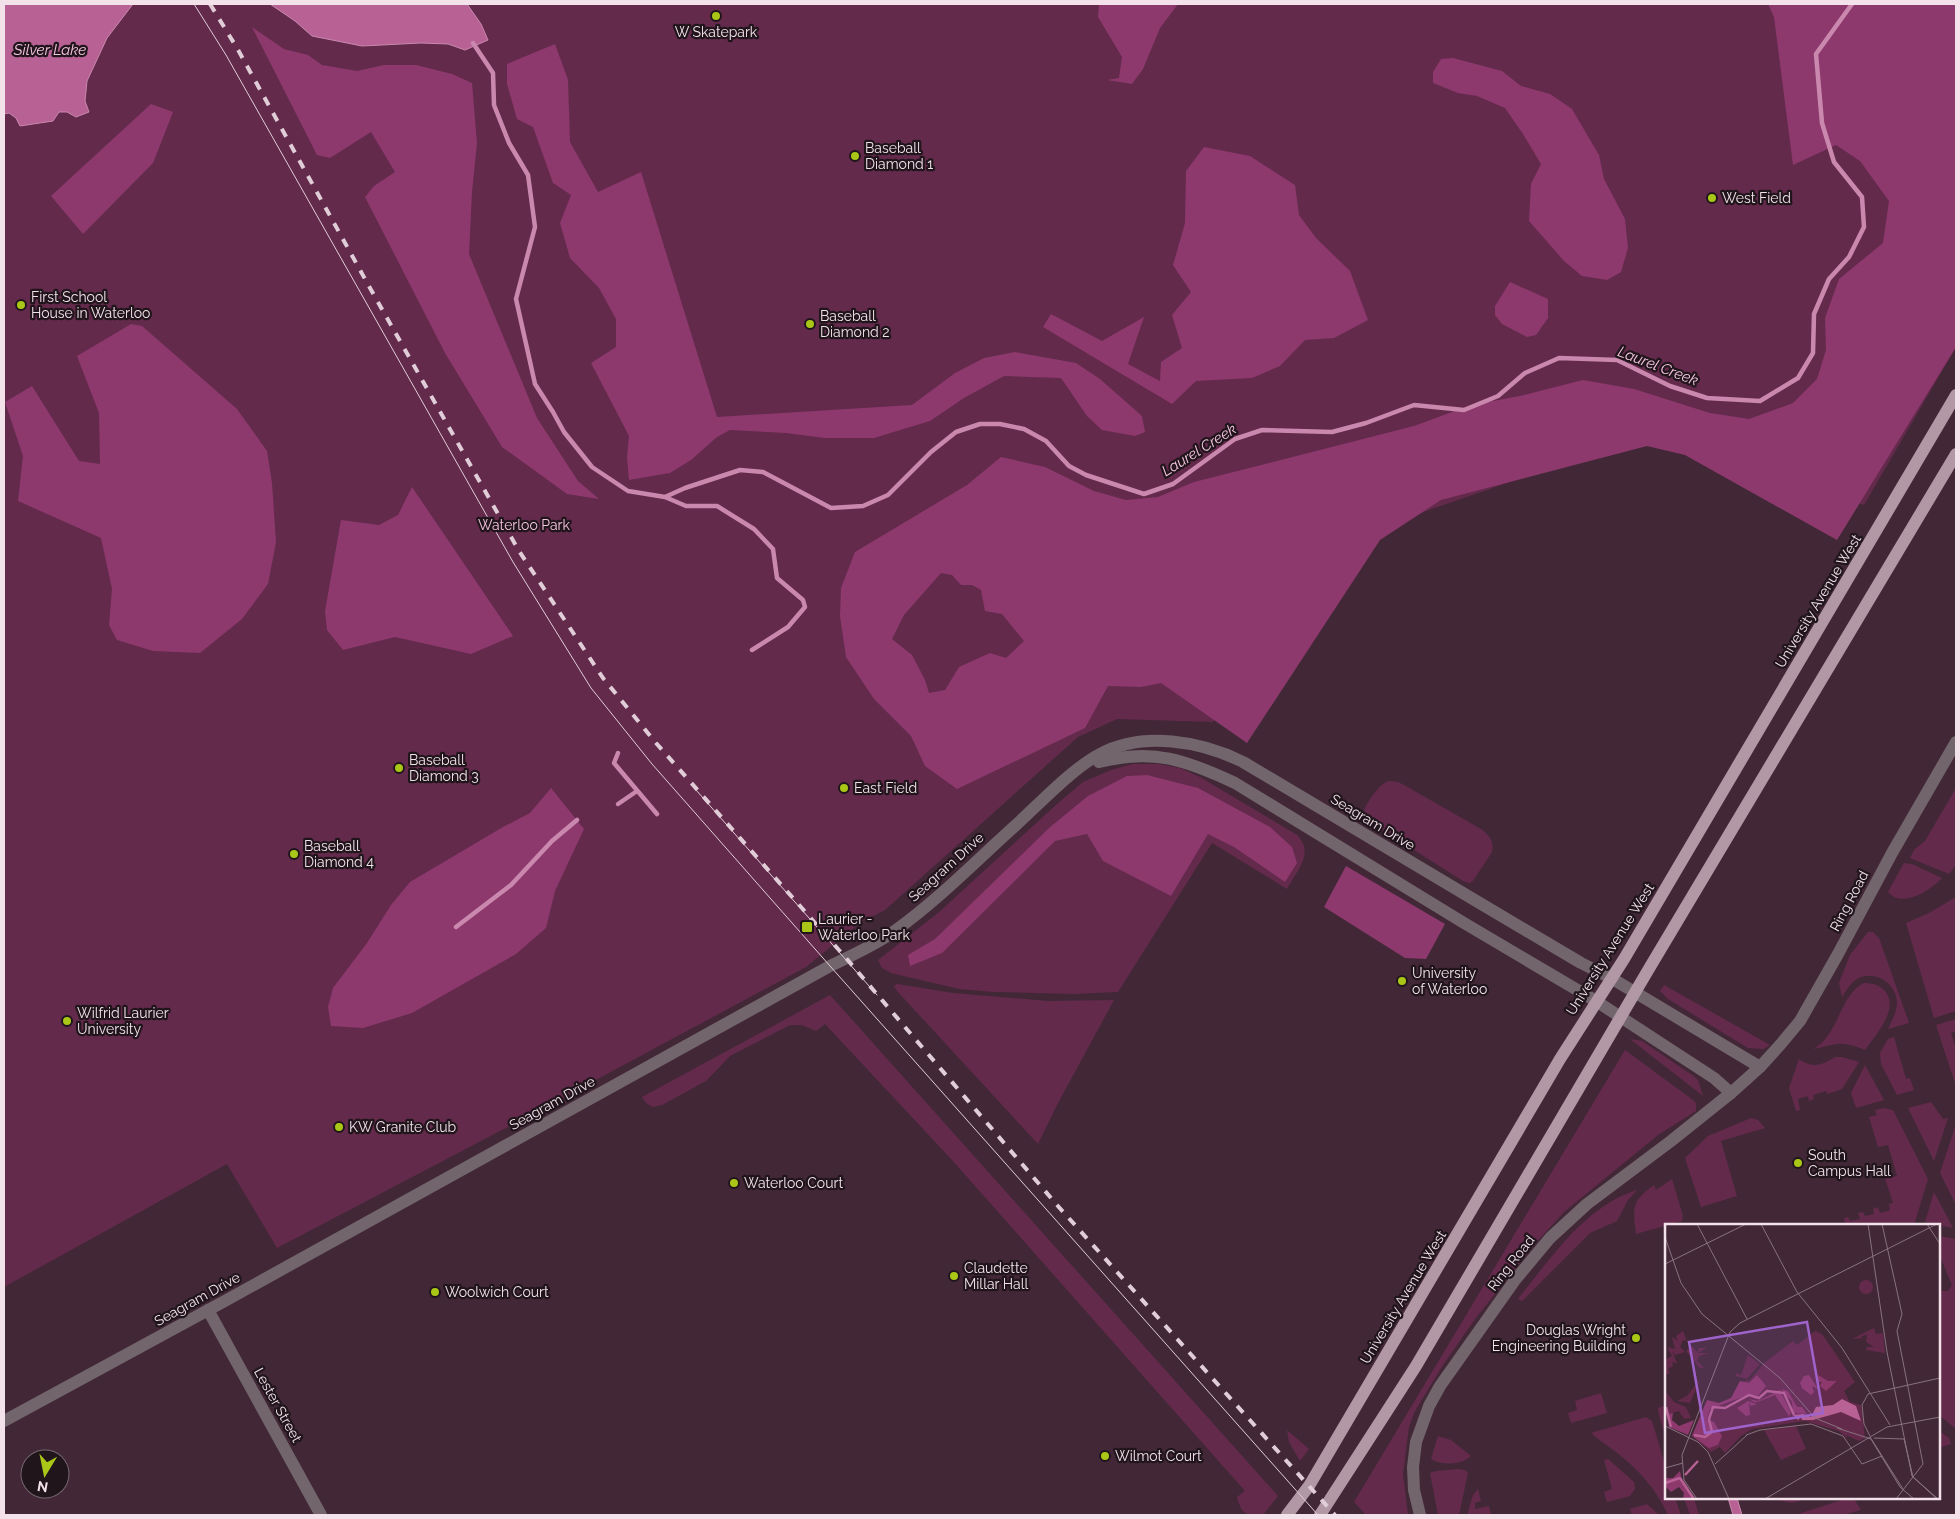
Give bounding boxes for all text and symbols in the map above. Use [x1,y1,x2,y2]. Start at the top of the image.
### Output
marker: W Skatepark [710,10,722,22]
place label: W Skatepark [675,24,758,40]
water label: Silver Lake [13,41,86,59]
place label: Baseball Diamond 1 [865,140,933,172]
marker: Baseball Diamond 1 [849,150,861,162]
place label: West Field [1722,190,1791,206]
marker: West Field [1706,192,1718,204]
place label: First School House in Waterloo [31,289,150,321]
marker: First School House in Waterloo [15,299,27,311]
place label: Baseball Diamond 2 [820,308,890,340]
marker: Baseball Diamond 2 [804,318,816,330]
water label: Laurel Creek [1615,342,1701,390]
water label: Laurel Creek [1158,420,1240,480]
park label: Waterloo Park [478,517,570,533]
street label: University Avenue West [1772,531,1864,670]
place label: Baseball Diamond 3 [409,752,479,784]
marker: Baseball Diamond 3 [393,762,405,774]
place label: East Field [854,780,917,796]
marker: East Field [838,782,850,794]
street label: Seagram Drive [1328,791,1418,853]
street label: Seagram Drive [905,829,987,905]
place label: Baseball Diamond 4 [304,838,374,870]
marker: Baseball Diamond 4 [288,848,300,860]
street label: Ring Road [1826,868,1872,934]
street label: University Avenue West [1563,880,1657,1018]
place label: Laurier - Waterloo Park [818,911,910,943]
marker: Laurier - Waterloo Park [800,920,814,934]
place label: University of Waterloo [1412,965,1487,997]
marker: University of Waterloo [1396,975,1408,987]
place label: Wilfrid Laurier University [77,1005,169,1037]
marker: Wilfrid Laurier University [61,1015,73,1027]
street label: Seagram Drive [506,1073,598,1133]
place label: KW Granite Club [349,1119,457,1135]
marker: KW Granite Club [333,1121,345,1133]
place label: South Campus Hall [1808,1147,1891,1179]
marker: South Campus Hall [1792,1157,1804,1169]
place label: Waterloo Court [744,1175,843,1191]
marker: Waterloo Court [728,1177,740,1189]
inset map [1665,1224,1940,1499]
street label: University Avenue West [1357,1227,1449,1366]
street label: Ring Road [1484,1232,1538,1294]
place label: Claudette Millar Hall [964,1260,1028,1292]
street label: Seagram Drive [151,1269,243,1329]
marker: Claudette Millar Hall [948,1270,960,1282]
place label: Woolwich Court [445,1284,549,1300]
marker: Woolwich Court [429,1286,441,1298]
place label: Douglas Wright Engineering Building [1492,1322,1626,1354]
marker: Douglas Wright Engineering Building [1630,1332,1642,1344]
street label: Lester Street [251,1365,305,1445]
place label: Wilmot Court [1115,1448,1202,1464]
north arrow [20,1449,70,1499]
marker: Wilmot Court [1099,1450,1111,1462]
text: N [36,1478,49,1496]

